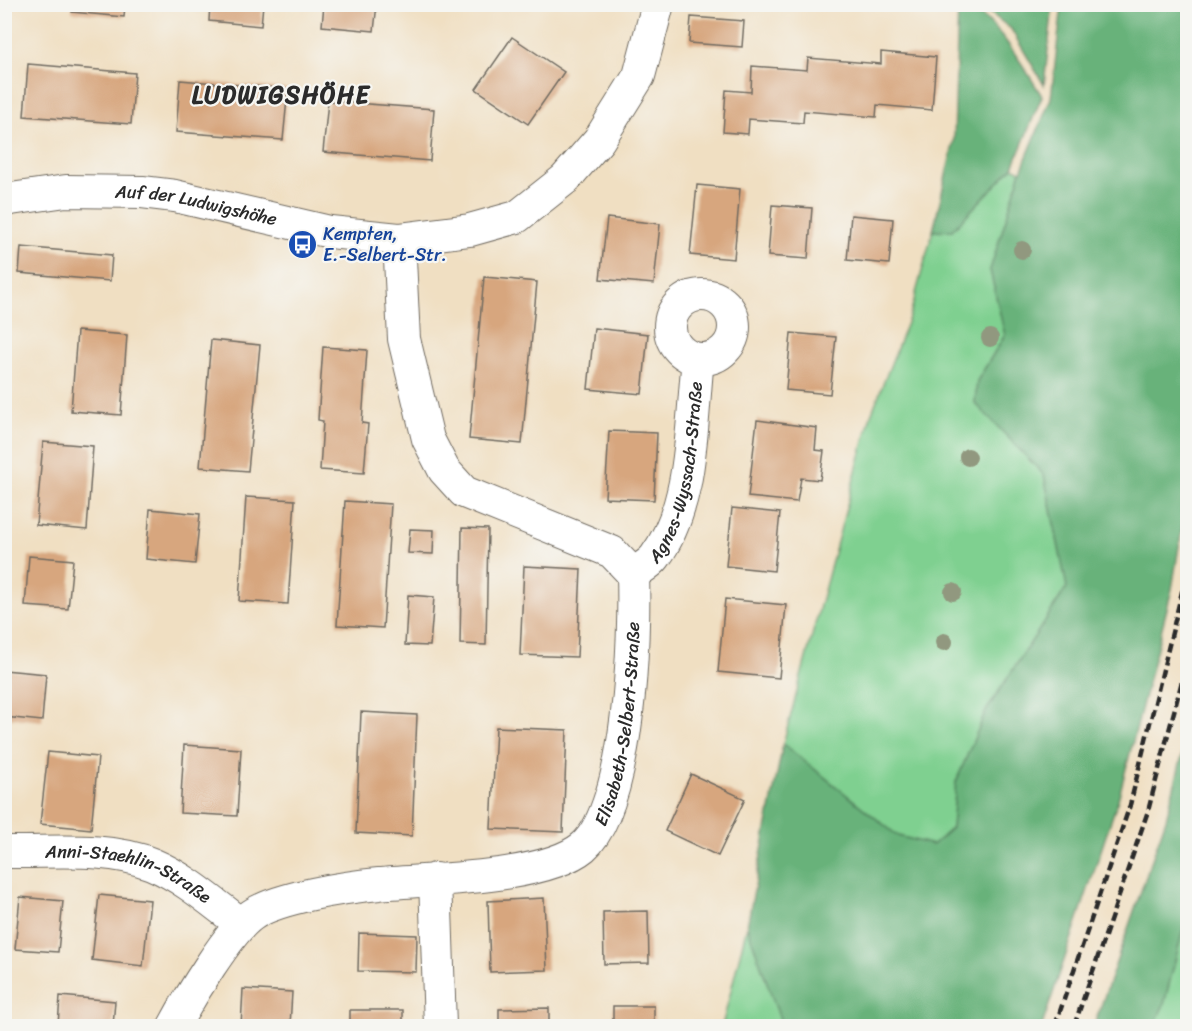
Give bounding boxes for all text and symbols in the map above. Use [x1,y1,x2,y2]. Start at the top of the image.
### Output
district label: LUDWIGSHÖHE [192,74,371,116]
street label: Auf der Ludwigshöhe [114,176,280,235]
place label: Kempten, E.-Selbert-Str. [323,218,447,271]
bus stop icon: Kempten, E.-Selbert-Str. [286,228,318,260]
street label: Agnes-Wyssach-Straße [639,380,712,571]
street label: Elisabeth-Selbert-Straße [585,621,649,831]
street label: Anni-Staehlin-Straße [44,835,219,912]

